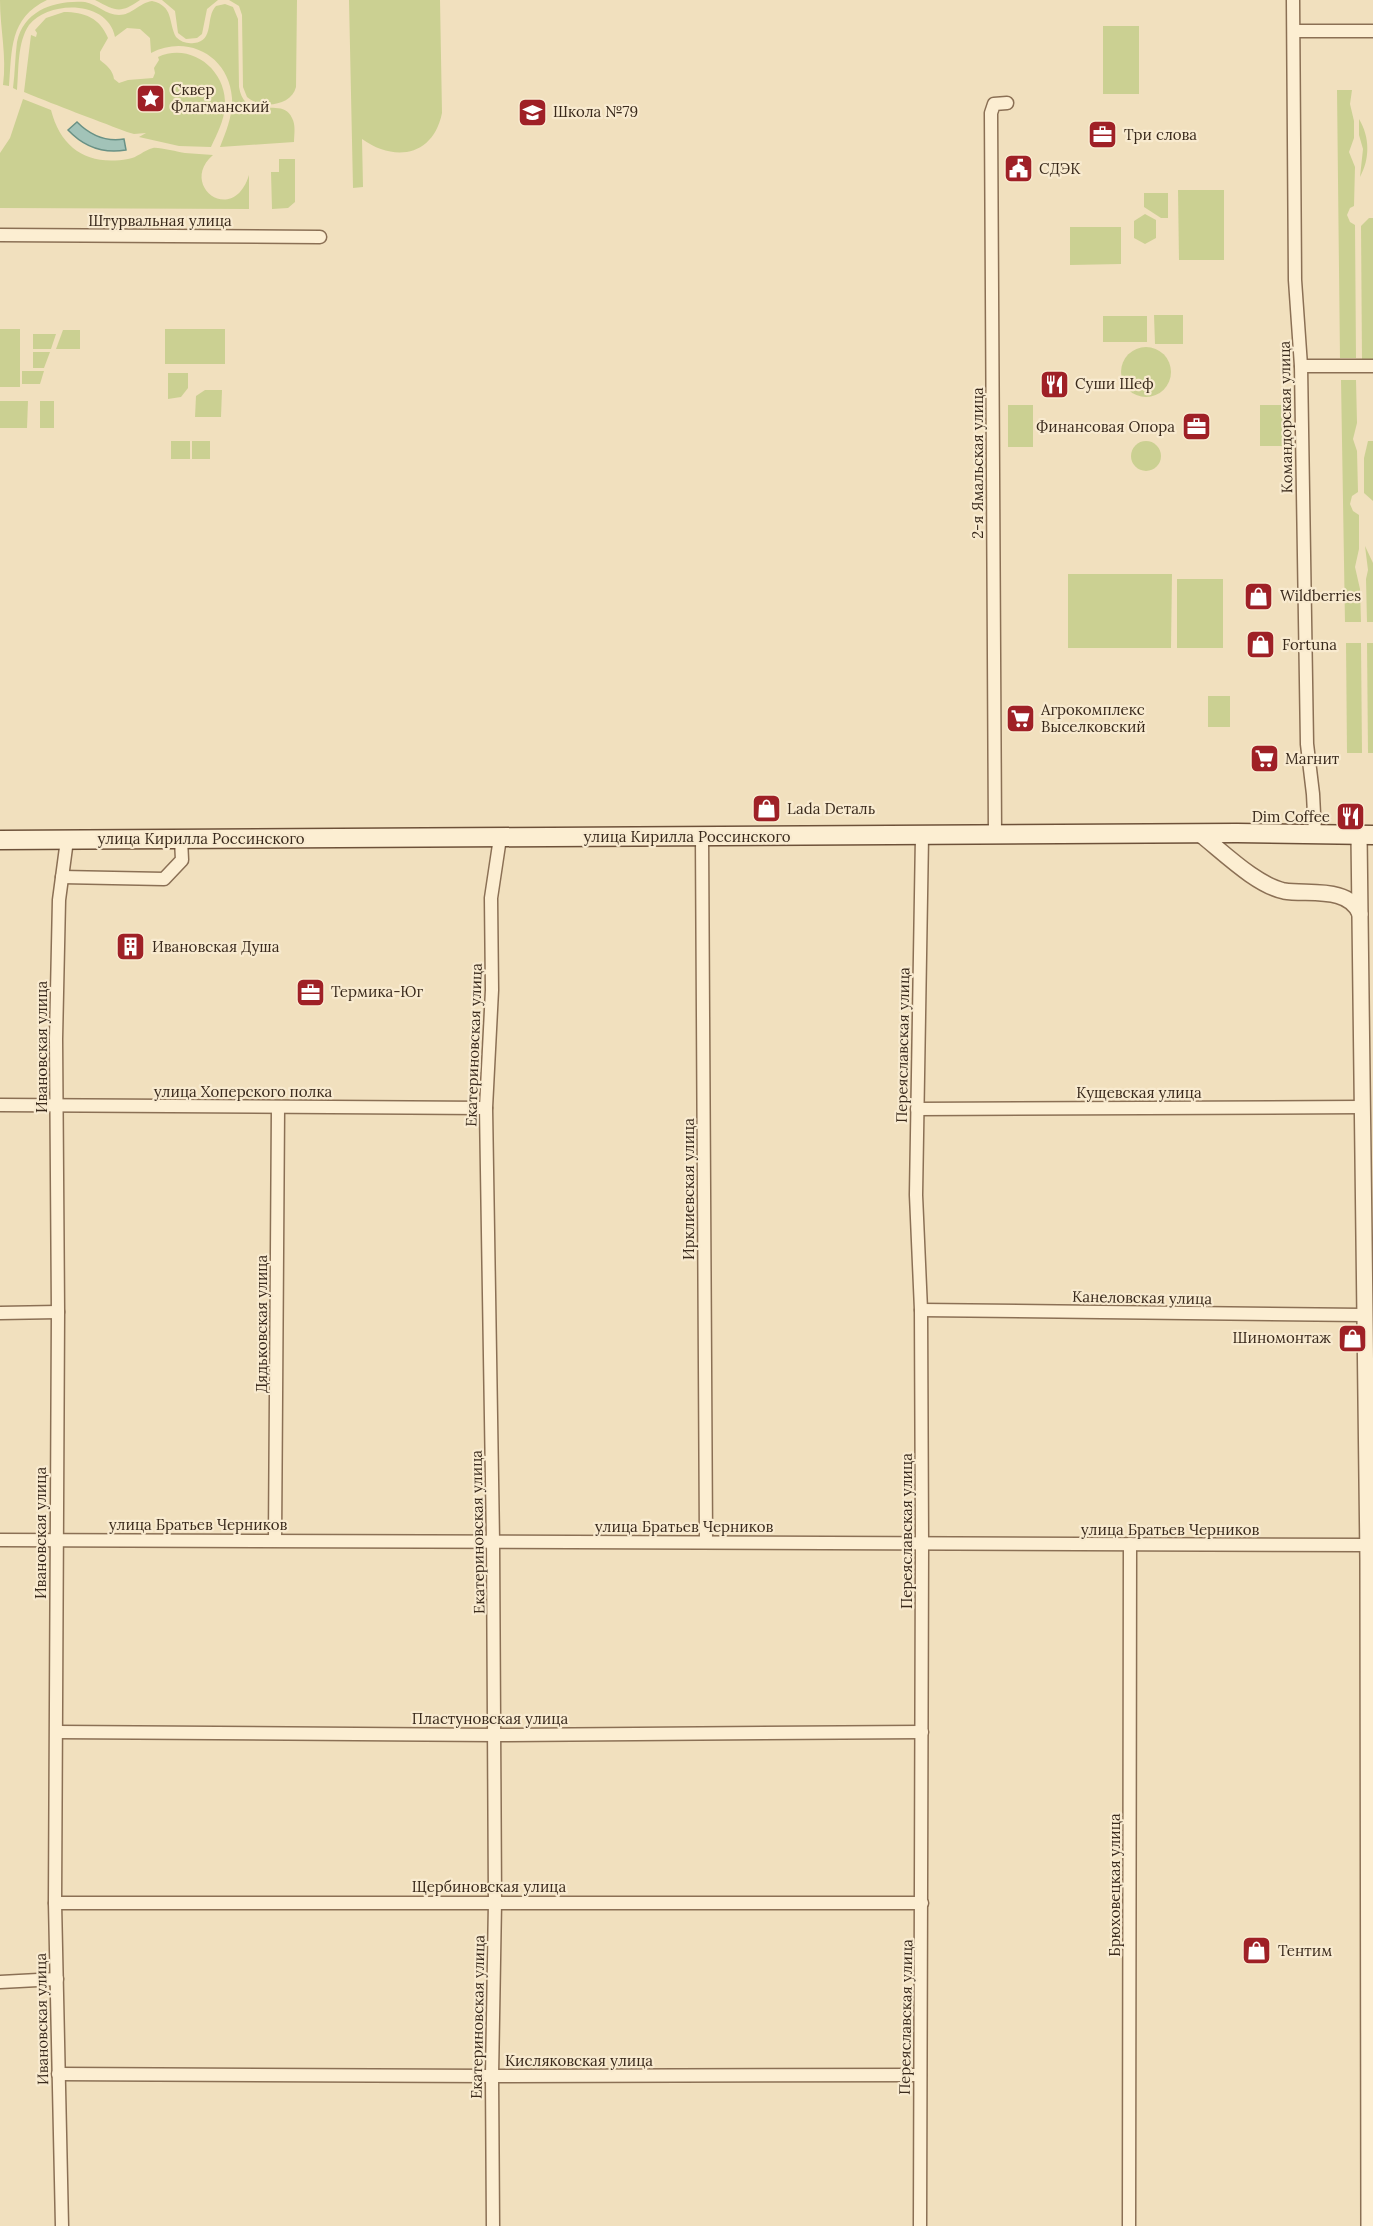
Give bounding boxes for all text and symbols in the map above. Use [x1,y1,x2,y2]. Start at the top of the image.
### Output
place label: Сквер Флагманский [171,80,269,116]
place icon: Сквер Флагманский [134,83,166,115]
school or university icon: Школа №79 [516,96,548,128]
place label: Школа №79 [553,102,638,121]
office icon: Три слова [1087,119,1119,151]
place label: Три слова [1124,125,1197,144]
public building icon: СДЭК [1002,153,1034,185]
place label: СДЭК [1039,159,1081,178]
street label: Штурвальная улица [88,211,232,230]
street label: Командорская улица [1275,340,1296,493]
restaurant icon: Суши Шеф [1038,368,1070,400]
place label: Суши Шеф [1075,374,1154,393]
street label: 2-я Ямальская улица [968,387,987,539]
office icon: Финансовая Опора [1180,411,1212,443]
place label: Финансовая Опора [1036,417,1175,436]
shop icon: Wildberries [1243,580,1275,612]
place label: Wildberries [1280,586,1361,605]
shop icon: Fortuna [1245,629,1277,661]
place label: Fortuna [1282,635,1337,654]
place label: Агрокомплекс Выселковский [1040,700,1146,736]
supermarket icon: Агрокомплекс Выселковский [1004,703,1036,735]
supermarket icon: Магнит [1248,743,1280,775]
place label: Магнит [1285,749,1340,768]
shop icon: Lada Dеталь [750,793,782,825]
place label: Lada Dеталь [787,799,875,818]
restaurant icon: Dim Coffee [1335,801,1367,833]
place label: Dim Coffee [1252,807,1330,826]
street label: улица Кирилла Россинского [583,827,791,846]
street label: улица Кирилла Россинского [97,829,305,848]
building icon: Ивановская Душа [115,931,147,963]
place label: Ивановская Душа [152,937,280,956]
street label: Екатериновская улица [461,962,486,1127]
street label: Переяславская улица [892,967,913,1123]
office icon: Термика-Юг [294,976,326,1008]
street label: Ивановская улица [32,981,51,1113]
place label: Термика-Юг [331,982,423,1001]
street label: улица Хоперского полка [154,1082,333,1101]
street label: Кущевская улица [1076,1083,1202,1102]
street label: Ирклиевская улица [679,1118,698,1260]
street label: Дядьковская улица [252,1254,271,1393]
street label: Канеловская улица [1072,1287,1212,1308]
shop icon: Шиномонтаж [1336,1322,1368,1354]
place label: Шиномонтаж [1233,1328,1331,1347]
street label: Екатериновская улица [467,1450,488,1614]
street label: Переяславская улица [897,1453,916,1609]
street label: Ивановская улица [31,1467,50,1599]
street label: улица Братьев Черников [109,1515,287,1534]
street label: улица Братьев Черников [595,1517,773,1536]
street label: улица Братьев Черников [1081,1520,1259,1539]
street label: Пластуновская улица [412,1709,568,1728]
street label: Брюховецкая улица [1105,1813,1124,1957]
street label: Щербиновская улица [412,1877,567,1896]
street label: Екатериновская улица [467,1935,488,2099]
shop icon: Тентим [1241,1935,1273,1967]
street label: Переяславская улица [895,1939,916,2095]
place label: Тентим [1278,1941,1332,1960]
street label: Ивановская улица [31,1952,52,2085]
street label: Кисляковская улица [505,2051,653,2070]

